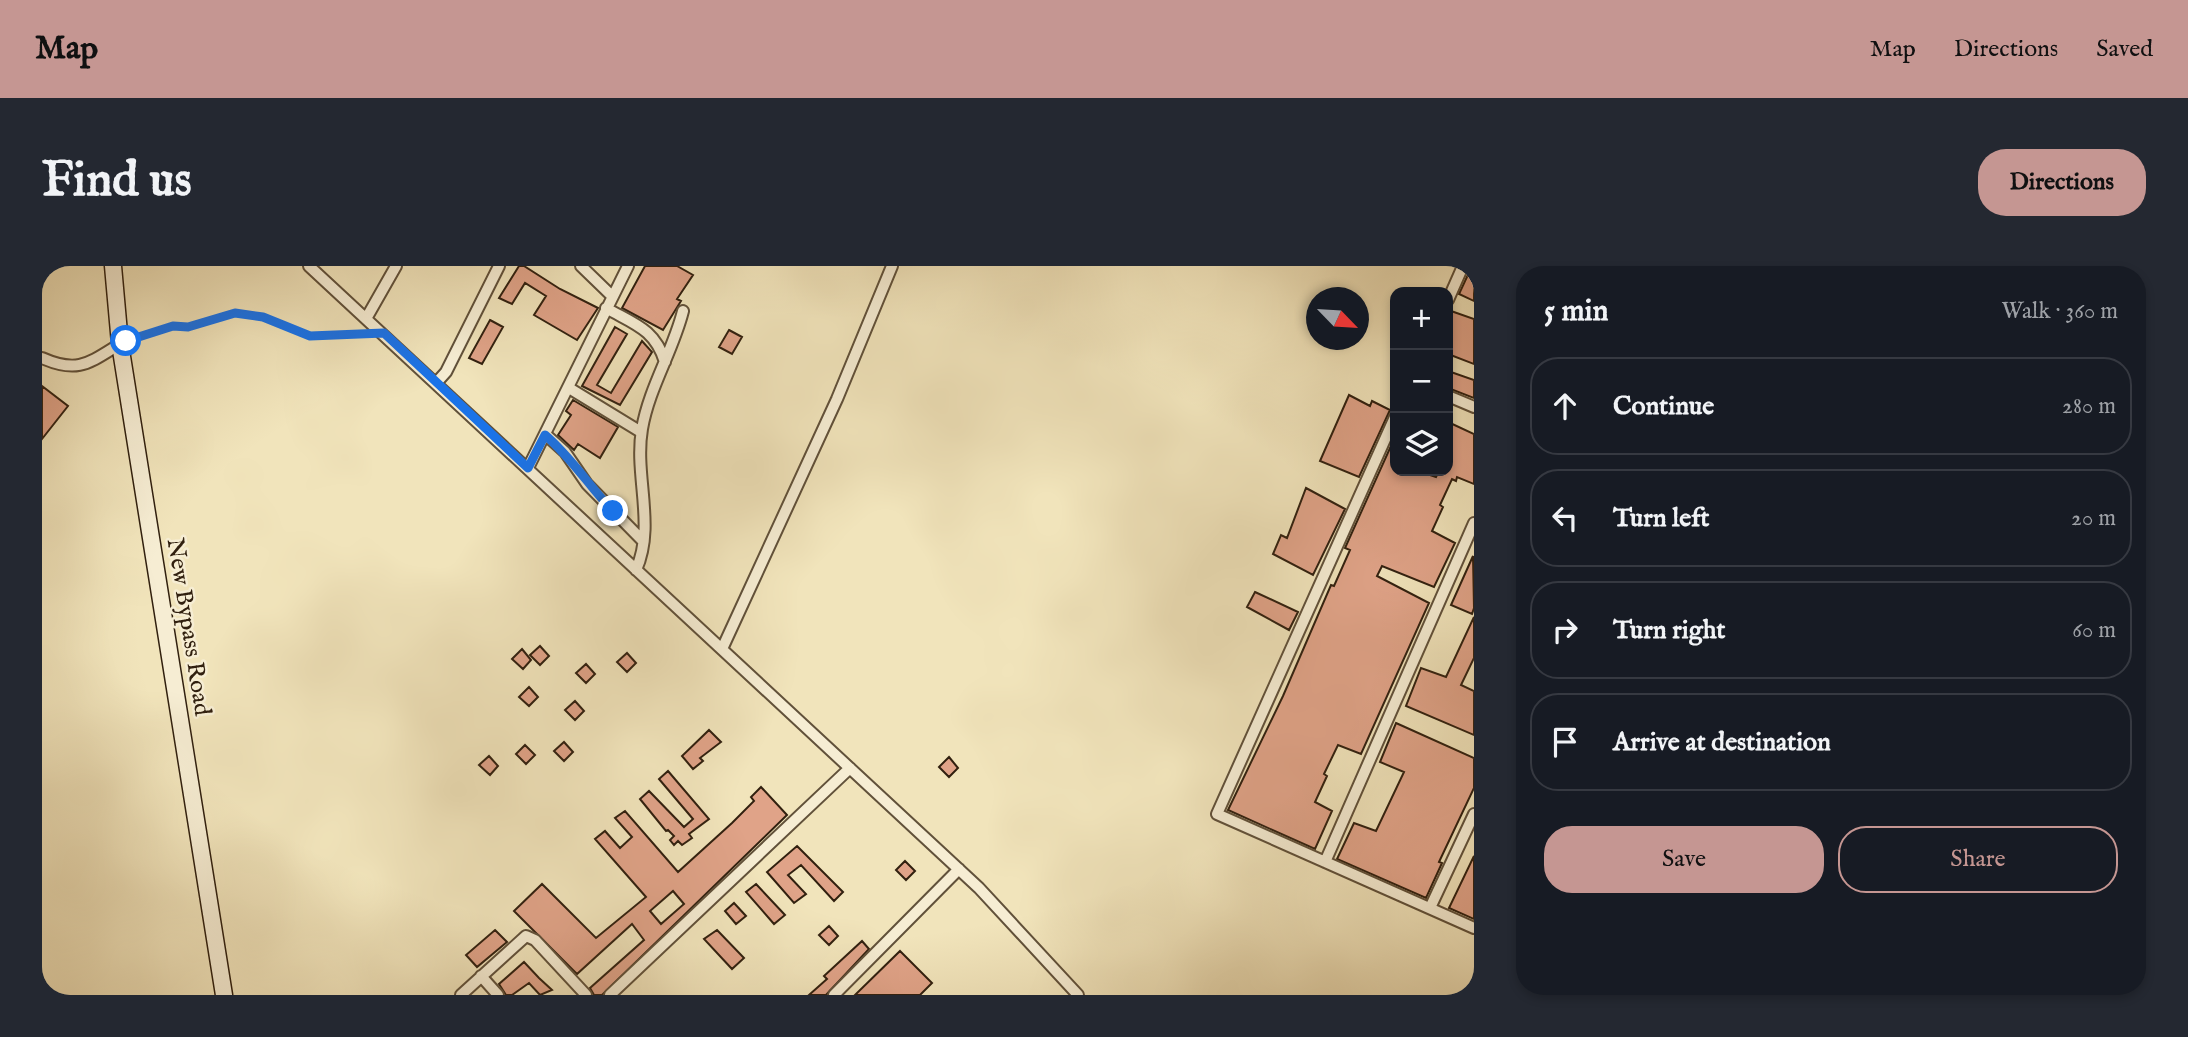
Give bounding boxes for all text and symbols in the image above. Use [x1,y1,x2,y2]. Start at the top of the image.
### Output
text: Map [35,28,98,70]
text: Map [1870,34,1916,65]
text: Directions [1954,34,2058,65]
text: Saved [2096,34,2153,65]
button: Directions [1978,149,2146,216]
text: Find us [42,151,192,213]
north arrow [1306,287,1369,350]
map controls [1390,287,1453,476]
button: + [1390,287,1453,350]
text: 5 min [1544,293,1609,331]
text: Walk · 360 m [2001,297,2118,326]
route start [110,325,141,356]
button: − [1390,350,1453,413]
icon: ahead [1546,387,1584,425]
text: Continue [1613,390,1714,423]
text: 280 m [2062,392,2116,421]
button: layers [1390,413,1453,476]
route end [597,495,628,526]
icon: left [1546,499,1584,537]
text: Turn left [1613,502,1710,535]
text: 20 m [2071,504,2116,533]
street label: New Bypass Road [159,536,217,718]
icon: right [1546,611,1584,649]
text: Turn right [1613,614,1726,647]
text: 60 m [2072,616,2116,645]
icon: arrive [1546,723,1584,761]
text: Arrive at destination [1613,726,1831,759]
button: Save [1544,826,1824,893]
button: Share [1838,826,2118,893]

